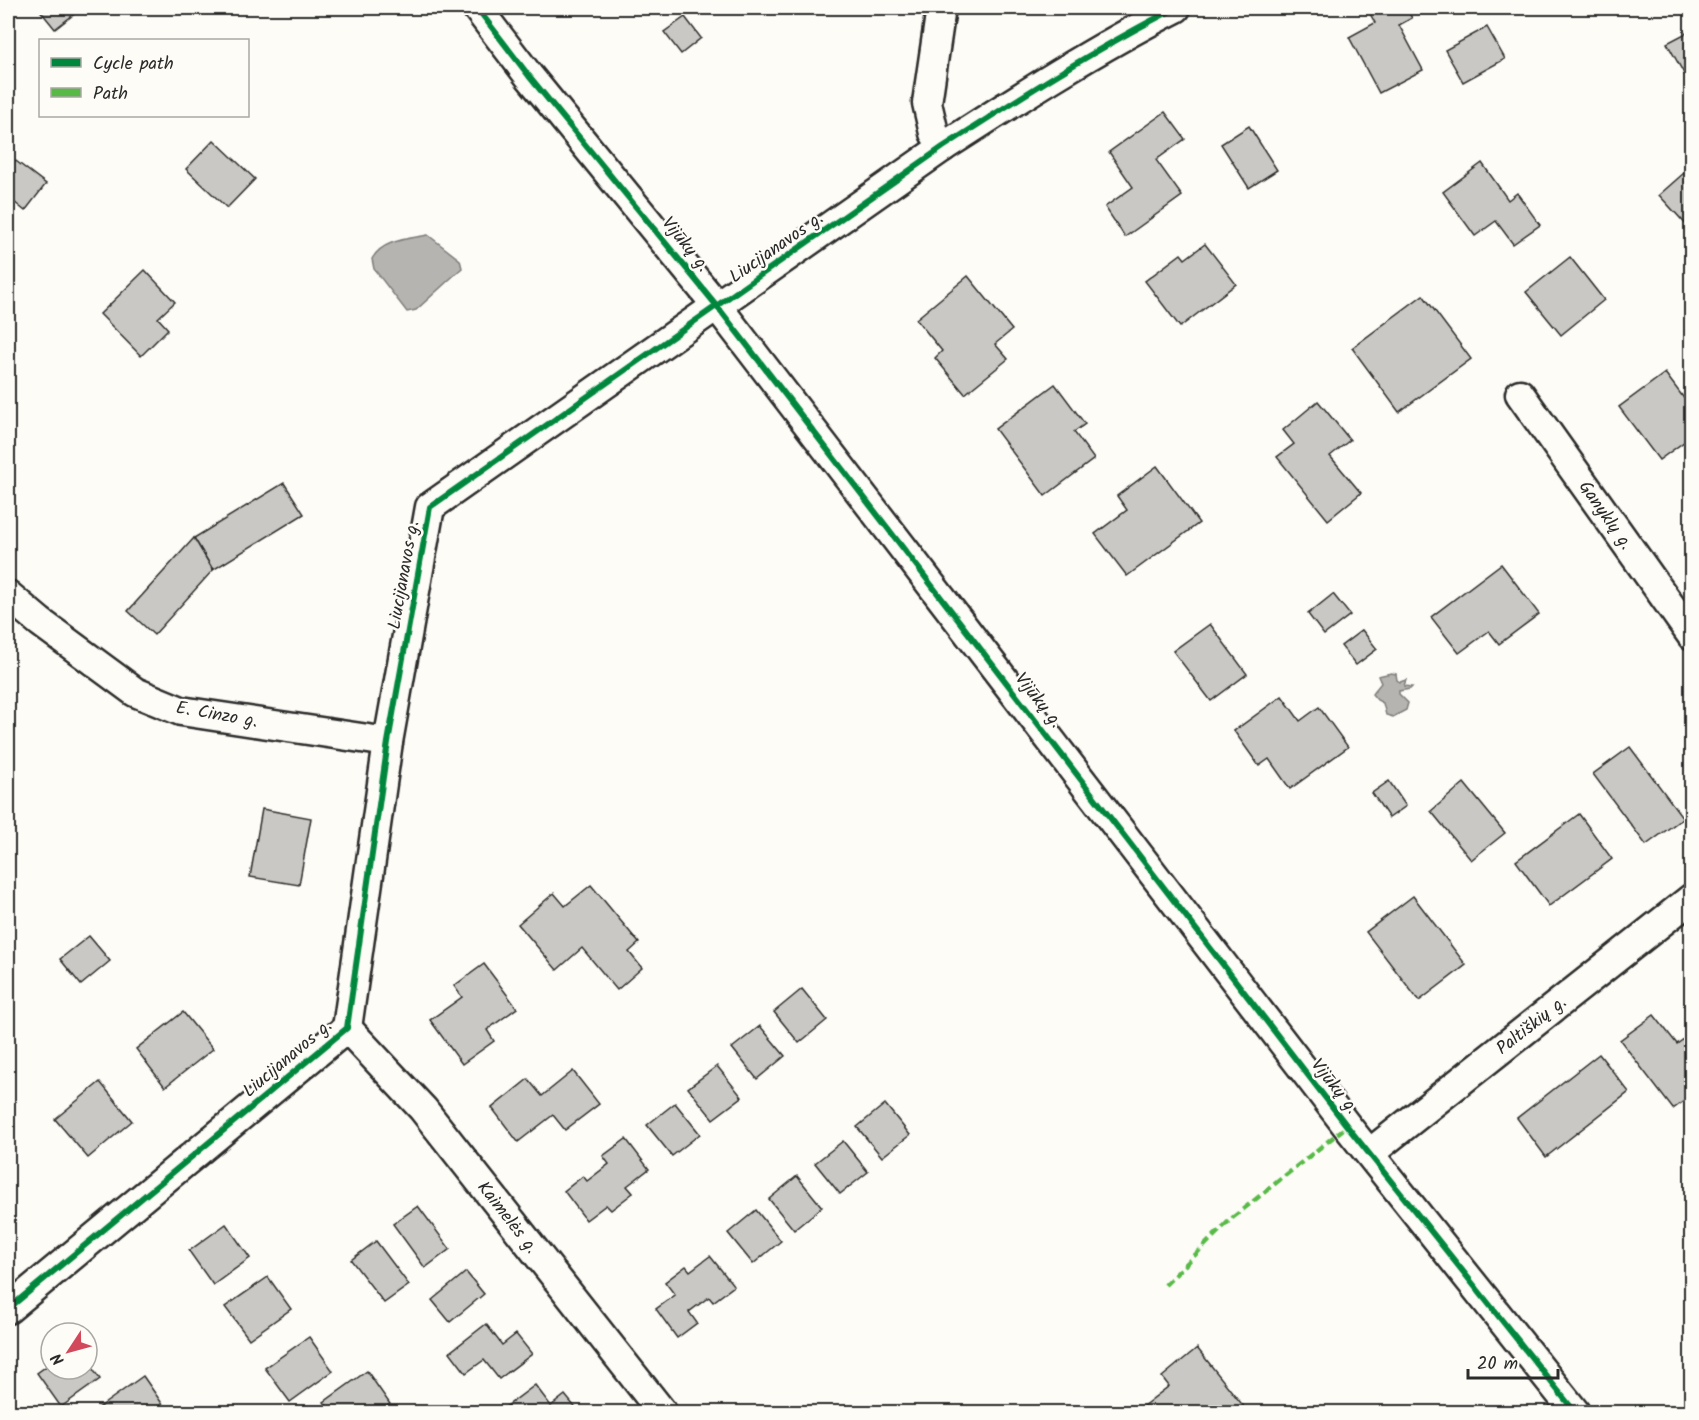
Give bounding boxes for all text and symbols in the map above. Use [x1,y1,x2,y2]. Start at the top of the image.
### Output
legend [39,39,249,117]
text: Cycle path [93,50,174,79]
text: Path [93,80,128,109]
street label: Liucijanavos g. [724,205,830,292]
street label: Vijūkų g. [653,211,716,279]
street label: Ganyklų g. [1570,475,1639,557]
street label: Liucijanavos g. [381,519,428,632]
street label: Vijūkų g. [1007,667,1069,735]
street label: E. Cinzo g. [173,694,260,737]
street label: Paltiškių g. [1490,989,1574,1063]
street label: Liucijanavos g. [237,1013,339,1105]
street label: Vijūkų g. [1303,1053,1365,1121]
street label: Kaimelės g. [469,1175,545,1261]
north arrow [39,1321,99,1381]
scale bar [1468,1342,1558,1380]
text: N [45,1347,71,1370]
text: 20 m [1477,1350,1518,1379]

